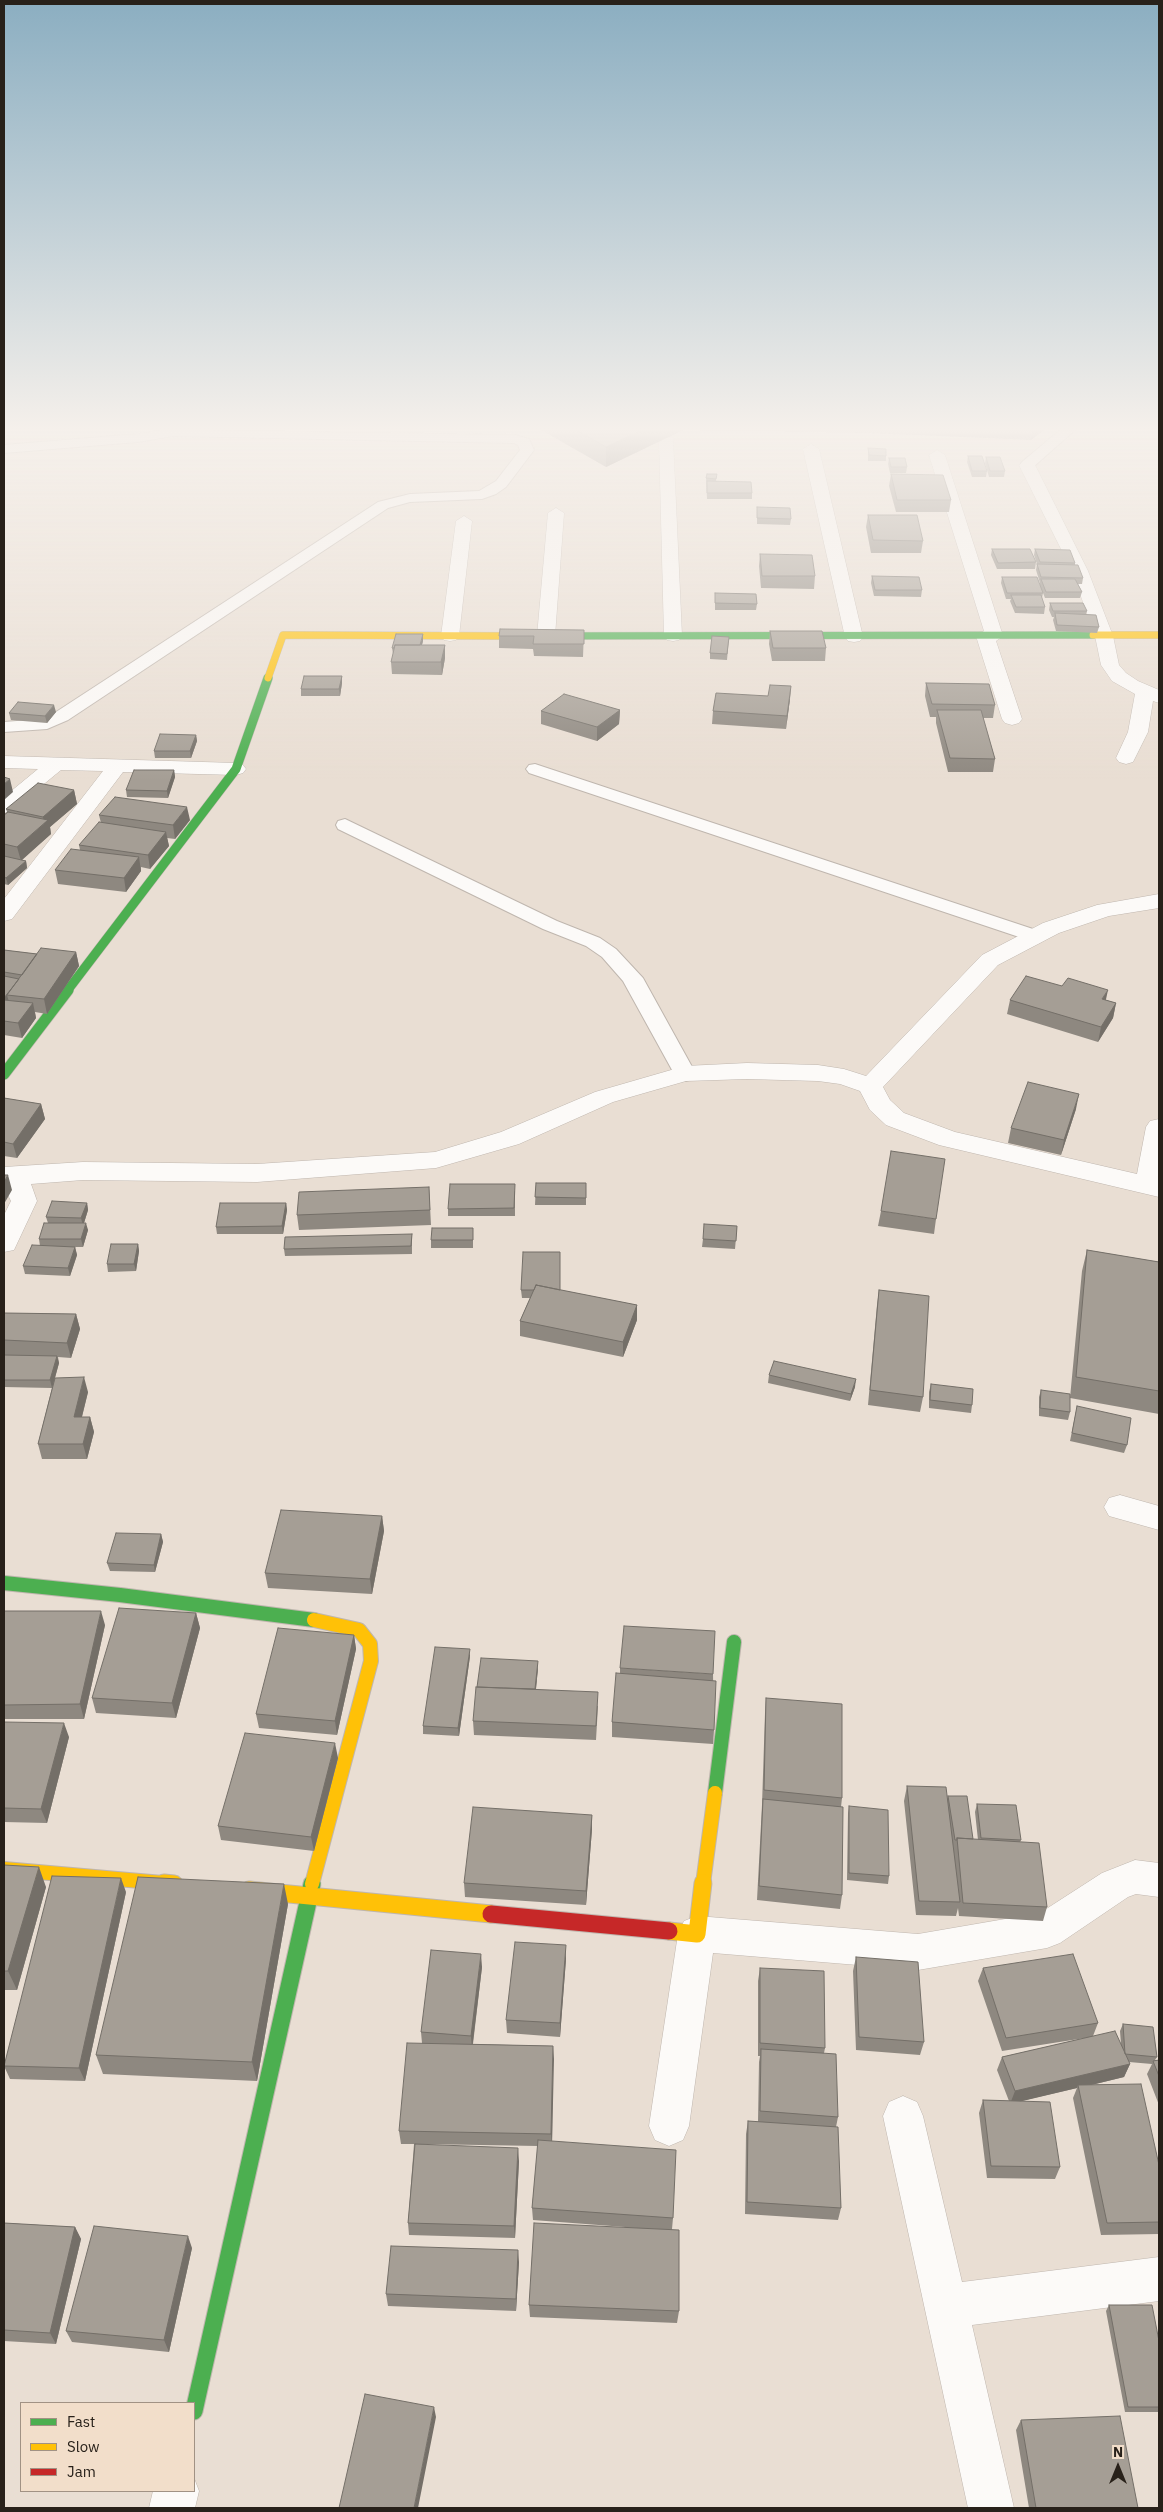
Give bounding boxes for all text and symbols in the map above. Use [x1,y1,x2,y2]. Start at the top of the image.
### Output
legend [20,2402,195,2492]
text: Fast [67,2412,95,2431]
text: Slow [67,2437,100,2456]
north arrow [1093,2442,1143,2492]
text: N [1113,2443,1123,2461]
text: Jam [67,2462,96,2481]

